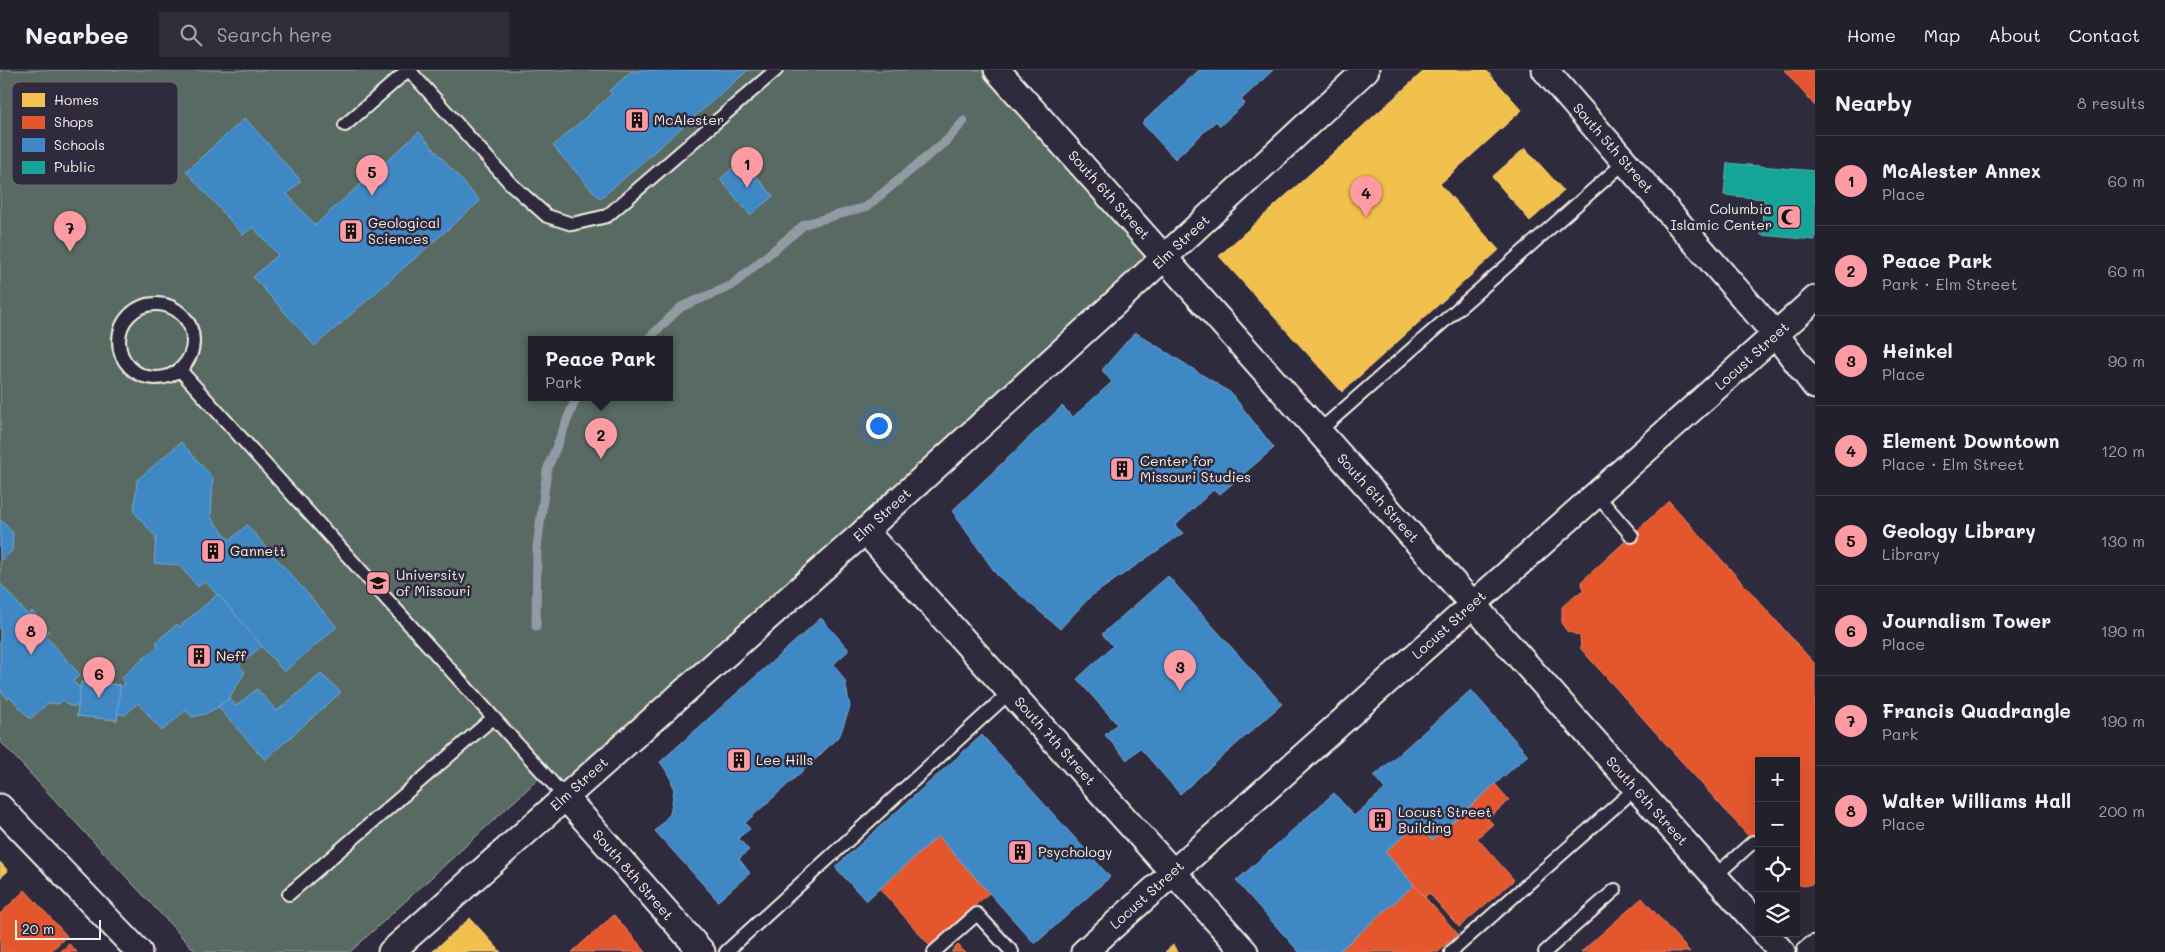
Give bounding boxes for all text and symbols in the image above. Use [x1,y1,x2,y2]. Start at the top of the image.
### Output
search box [159,12,509,57]
text: Nearbee [25,19,129,50]
icon: search [177,21,205,49]
text: Search here [217,22,332,47]
text: Home [1847,23,1896,47]
text: Map [1924,23,1960,47]
text: About [1988,23,2041,47]
text: Contact [2069,23,2140,47]
legend [12,82,178,185]
text: Nearby [1835,89,1912,116]
text: Homes [54,90,99,109]
text: 8 results [2077,92,2145,113]
street label: South 5th Street [1569,99,1658,197]
building icon: McAlester [624,107,650,133]
place label: McAlester [654,110,724,129]
text: Shops [54,112,94,131]
text: Schools [54,135,105,154]
street label: South 6th Street [1064,146,1155,243]
pin: 1 [731,147,763,188]
pin: 5 [356,155,388,196]
text: Public [54,157,95,176]
text: McAlester Annex [1882,158,2041,183]
text: 1 [1847,170,1855,191]
text: 60 m [2108,170,2145,191]
pin: 4 [1350,176,1382,217]
text: Place [1882,183,1925,204]
place label: Columbia Islamic Center [1670,199,1772,234]
mosque icon: Columbia Islamic Center [1776,204,1802,230]
street label: Elm Street [1148,210,1213,273]
pin: 7 [54,211,86,252]
place label: Geological Sciences [368,213,440,248]
building icon: Geological Sciences [338,218,364,244]
text: Peace Park [1882,248,1992,273]
text: 2 [1847,260,1855,281]
text: 60 m [2108,260,2145,281]
text: Park · Elm Street [1882,273,2017,294]
street label: Locust Street [1711,317,1793,394]
popup [528,336,673,401]
text: Heinkel [1882,338,1953,363]
text: Peace Park [545,346,656,371]
text: 3 [1846,350,1856,371]
text: 90 m [2108,350,2145,371]
text: Place [1882,363,1925,384]
text: Park [545,371,582,392]
your location [866,413,892,439]
pin: 2 [585,418,617,459]
text: Element Downtown [1882,428,2059,453]
text: 4 [1846,440,1856,461]
text: 120 m [2101,440,2145,461]
street label: South 6th Street [1333,449,1424,546]
place label: Center for Missouri Studies [1140,451,1251,486]
text: Place · Elm Street [1882,453,2024,474]
building icon: Center for Missouri Studies [1109,456,1135,482]
street label: Elm Street [849,484,915,546]
text: Geology Library [1882,518,2036,543]
text: 5 [1846,530,1856,551]
text: 130 m [2101,530,2145,551]
building icon: Gannett [200,538,226,564]
place label: Gannett [230,541,286,560]
text: Library [1882,543,1940,564]
place label: University of Missouri [396,565,471,600]
school or university icon: University of Missouri [365,570,391,596]
street label: Locust Street [1408,586,1490,663]
text: Journalism Tower [1882,608,2051,633]
pin: 8 [15,614,47,655]
text: 6 [1846,620,1856,641]
text: 190 m [2101,620,2145,641]
text: Place [1882,633,1925,654]
building icon: Neff [186,643,212,669]
place label: Neff [216,646,246,665]
pin: 3 [1164,650,1196,691]
pin: 6 [83,657,115,698]
street label: South 7th Street [1010,692,1100,789]
text: Francis Quadrangle [1882,698,2071,723]
text: 7 [1847,710,1855,731]
text: 190 m [2101,710,2145,731]
text: Park [1882,723,1918,744]
building icon: Lee Hills [726,747,752,773]
place label: Lee Hills [756,750,813,769]
street label: South 6th Street [1602,752,1693,849]
street label: Elm Street [546,753,612,815]
map controls [1755,757,1800,937]
button: + [1755,757,1800,802]
text: Walter Williams Hall [1882,788,2071,813]
text: 8 [1846,800,1856,821]
text: 200 m [2098,800,2145,821]
place label: Locust Street Building [1398,802,1492,837]
button: − [1755,802,1800,847]
building icon: Locust Street Building [1367,807,1393,833]
text: Place [1882,813,1925,834]
street label: South 8th Street [589,825,678,924]
building icon: Psychology [1007,839,1033,865]
place label: Psychology [1038,842,1112,861]
button: locate [1755,847,1800,892]
street label: Locust Street [1106,856,1188,933]
button: layers [1755,892,1800,937]
scale bar [15,917,101,940]
text: 20 m [22,919,54,938]

